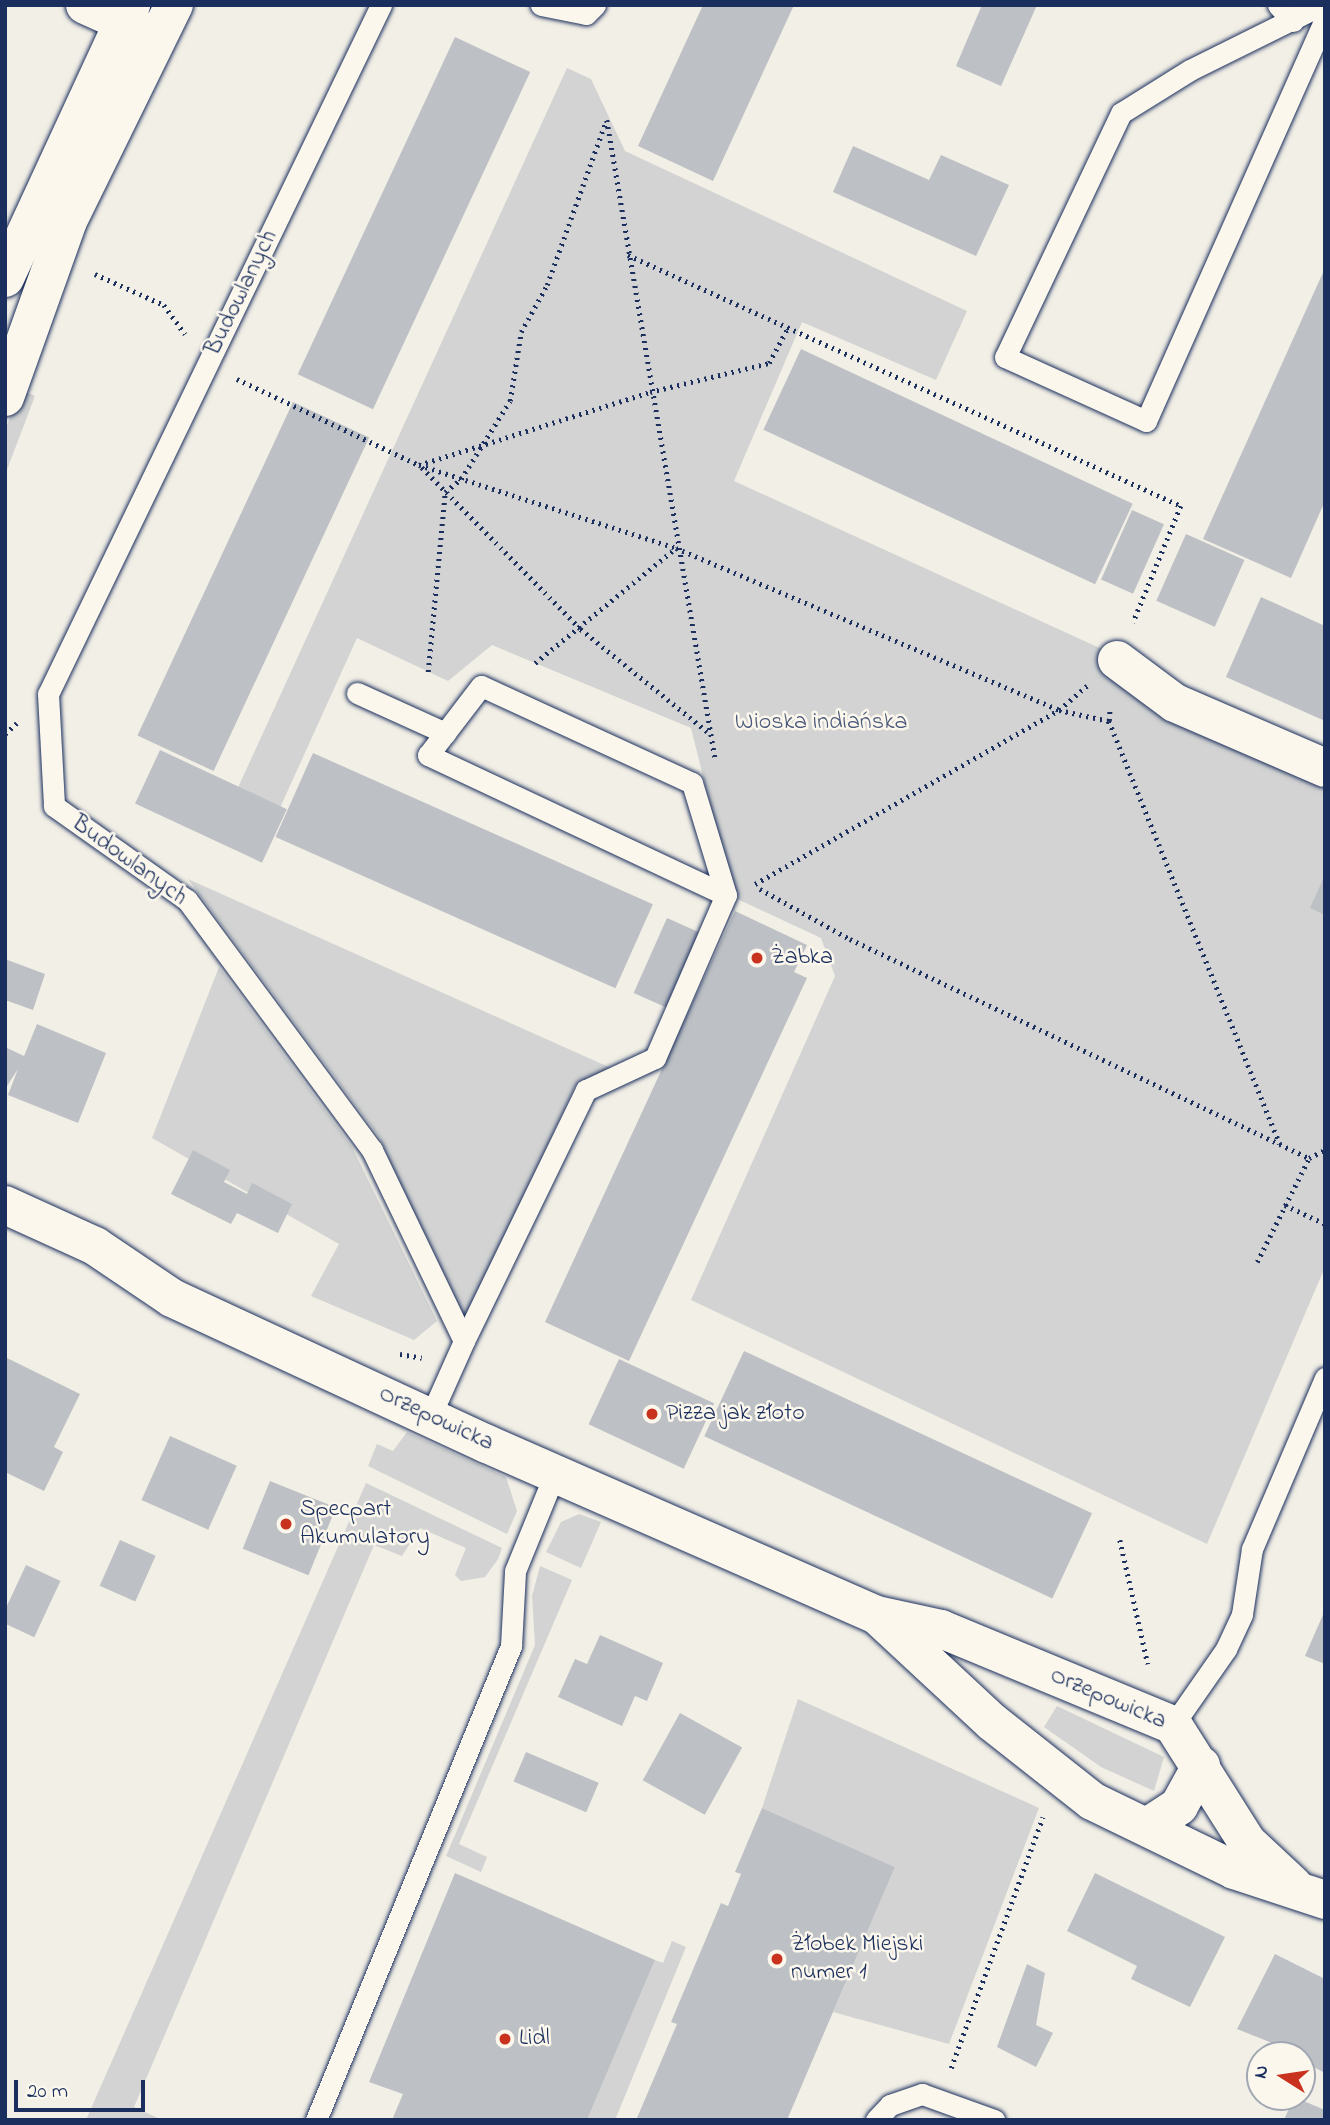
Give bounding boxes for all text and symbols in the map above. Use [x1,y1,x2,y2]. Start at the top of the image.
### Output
street label: Budowlanych [199,226,285,360]
park label: Wioska indiańska [735,709,907,737]
street label: Budowlanych [66,809,192,913]
place label: Żabka [771,944,833,972]
marker: Żabka [749,950,765,966]
street label: Orzepowicka [374,1380,498,1458]
place label: Pizza jak złoto [666,1400,805,1428]
marker: Pizza jak złoto [644,1406,660,1422]
place label: Specpart Akumulatory [300,1496,430,1552]
marker: Specpart Akumulatory [278,1516,294,1532]
street label: Orzepowicka [1045,1662,1171,1736]
place label: Żłobek Miejski numer 1 [791,1931,923,1987]
marker: Żłobek Miejski numer 1 [769,1951,785,1967]
place label: Lidl [519,2025,550,2053]
marker: Lidl [497,2031,513,2047]
north arrow [1246,2041,1316,2111]
text: N [1247,2063,1276,2081]
scale bar [18,2066,149,2110]
text: 20 m [27,2077,68,2107]

